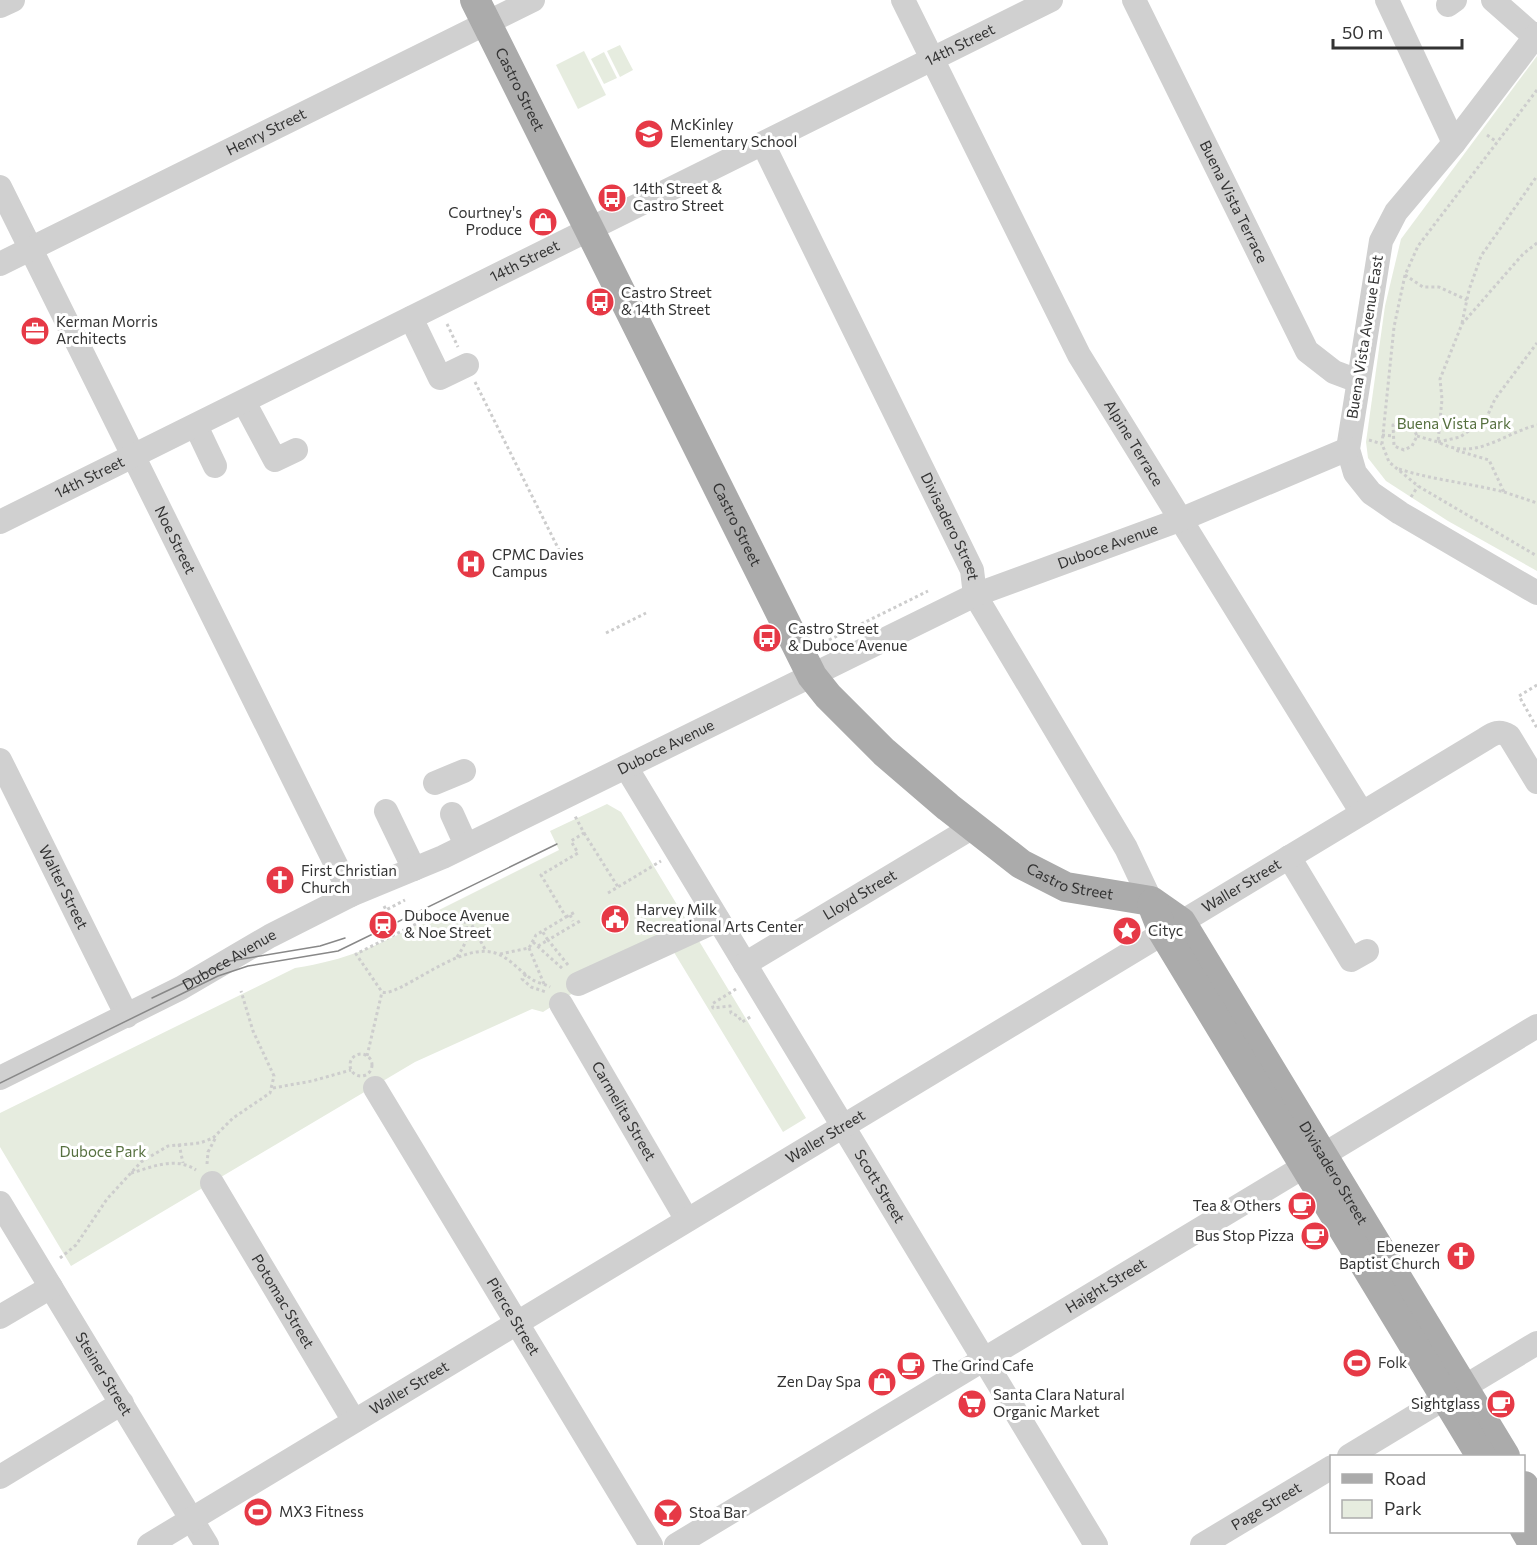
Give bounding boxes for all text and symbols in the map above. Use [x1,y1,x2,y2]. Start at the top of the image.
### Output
scale bar [1333,12,1462,50]
street label: 14th Street [922,19,997,69]
text: 50 m [1342,21,1383,43]
street label: Castro Street [492,44,549,134]
street label: Henry Street [223,104,309,159]
place label: McKinley Elementary School [670,115,797,150]
school or university icon: McKinley Elementary School [633,118,665,150]
street label: Buena Vista Terrace [1197,137,1272,266]
place label: 14th Street & Castro Street [633,179,724,214]
bus stop icon: 14th Street & Castro Street [596,182,628,214]
place label: Courtney's Produce [448,203,522,238]
shop icon: Courtney's Produce [527,206,559,238]
street label: 14th Street [487,236,562,285]
street label: Buena Vista Avenue East [1342,254,1386,420]
place label: Castro Street & 14th Street [621,283,712,318]
bus stop icon: Castro Street & 14th Street [584,286,616,318]
place label: Kerman Morris Architects [56,312,158,347]
office icon: Kerman Morris Architects [19,315,51,347]
street label: Alpine Terrace [1101,396,1168,489]
park label: Buena Vista Park [1397,414,1511,432]
street label: 14th Street [51,452,127,501]
street label: Divisadero Street [918,469,983,581]
street label: Castro Street [709,479,766,569]
street label: Noe Street [152,503,200,576]
street label: Duboce Avenue [1055,519,1160,572]
place label: CPMC Davies Campus [492,545,584,580]
hospital icon: CPMC Davies Campus [455,548,487,580]
place label: Castro Street & Duboce Avenue [788,619,907,654]
bus stop icon: Castro Street & Duboce Avenue [751,622,783,654]
street label: Duboce Avenue [614,715,717,778]
street label: Walter Street [36,842,92,932]
street label: Waller Street [1198,854,1284,916]
street label: Castro Street [1024,858,1115,903]
place label: First Christian Church [301,861,397,896]
church icon: First Christian Church [264,864,296,896]
street label: Lloyd Street [819,865,899,923]
place label: Harvey Milk Recreational Arts Center [636,900,803,935]
public building icon: Harvey Milk Recreational Arts Center [599,903,631,935]
place label: Duboce Avenue & Noe Street [404,906,510,941]
station icon: Duboce Avenue & Noe Street [367,909,399,941]
place icon: Cityc [1111,915,1143,947]
place label: Cityc [1148,921,1183,939]
street label: Duboce Avenue [179,925,279,993]
street label: Carmelita Street [588,1058,660,1164]
street label: Waller Street [782,1105,868,1167]
street label: Divisadero Street [1296,1117,1372,1227]
park label: Duboce Park [60,1142,146,1160]
street label: Scott Street [851,1146,909,1226]
cafe icon: Tea & Others [1286,1190,1318,1222]
place label: Tea & Others [1193,1196,1281,1214]
cafe icon: Bus Stop Pizza [1299,1220,1331,1252]
place label: Bus Stop Pizza [1195,1226,1294,1244]
place label: Ebenezer Baptist Church [1339,1237,1440,1272]
church icon: Ebenezer Baptist Church [1445,1240,1477,1272]
street label: Potomac Street [248,1251,319,1351]
street label: Haight Street [1062,1254,1149,1316]
street label: Pierce Street [484,1274,544,1358]
street label: Steiner Street [72,1329,137,1419]
sports icon: Folk [1341,1347,1373,1379]
cafe icon: The Grind Cafe [895,1350,927,1382]
place label: Folk [1378,1353,1407,1371]
street label: Waller Street [366,1356,452,1418]
place label: The Grind Cafe [932,1356,1034,1374]
shop icon: Zen Day Spa [866,1366,898,1398]
place label: Zen Day Spa [777,1372,861,1390]
place label: Santa Clara Natural Organic Market [993,1385,1125,1420]
supermarket icon: Santa Clara Natural Organic Market [956,1388,988,1420]
cafe icon: Sightglass [1485,1388,1517,1420]
place label: Sightglass [1411,1394,1480,1412]
legend [1330,1455,1525,1533]
text: Road [1384,1467,1426,1489]
street label: Page Street [1228,1478,1304,1533]
sports icon: MX3 Fitness [242,1496,274,1528]
bar icon: Stoa Bar [652,1497,684,1529]
text: Park [1384,1497,1422,1519]
place label: MX3 Fitness [279,1502,364,1520]
place label: Stoa Bar [689,1503,747,1521]

